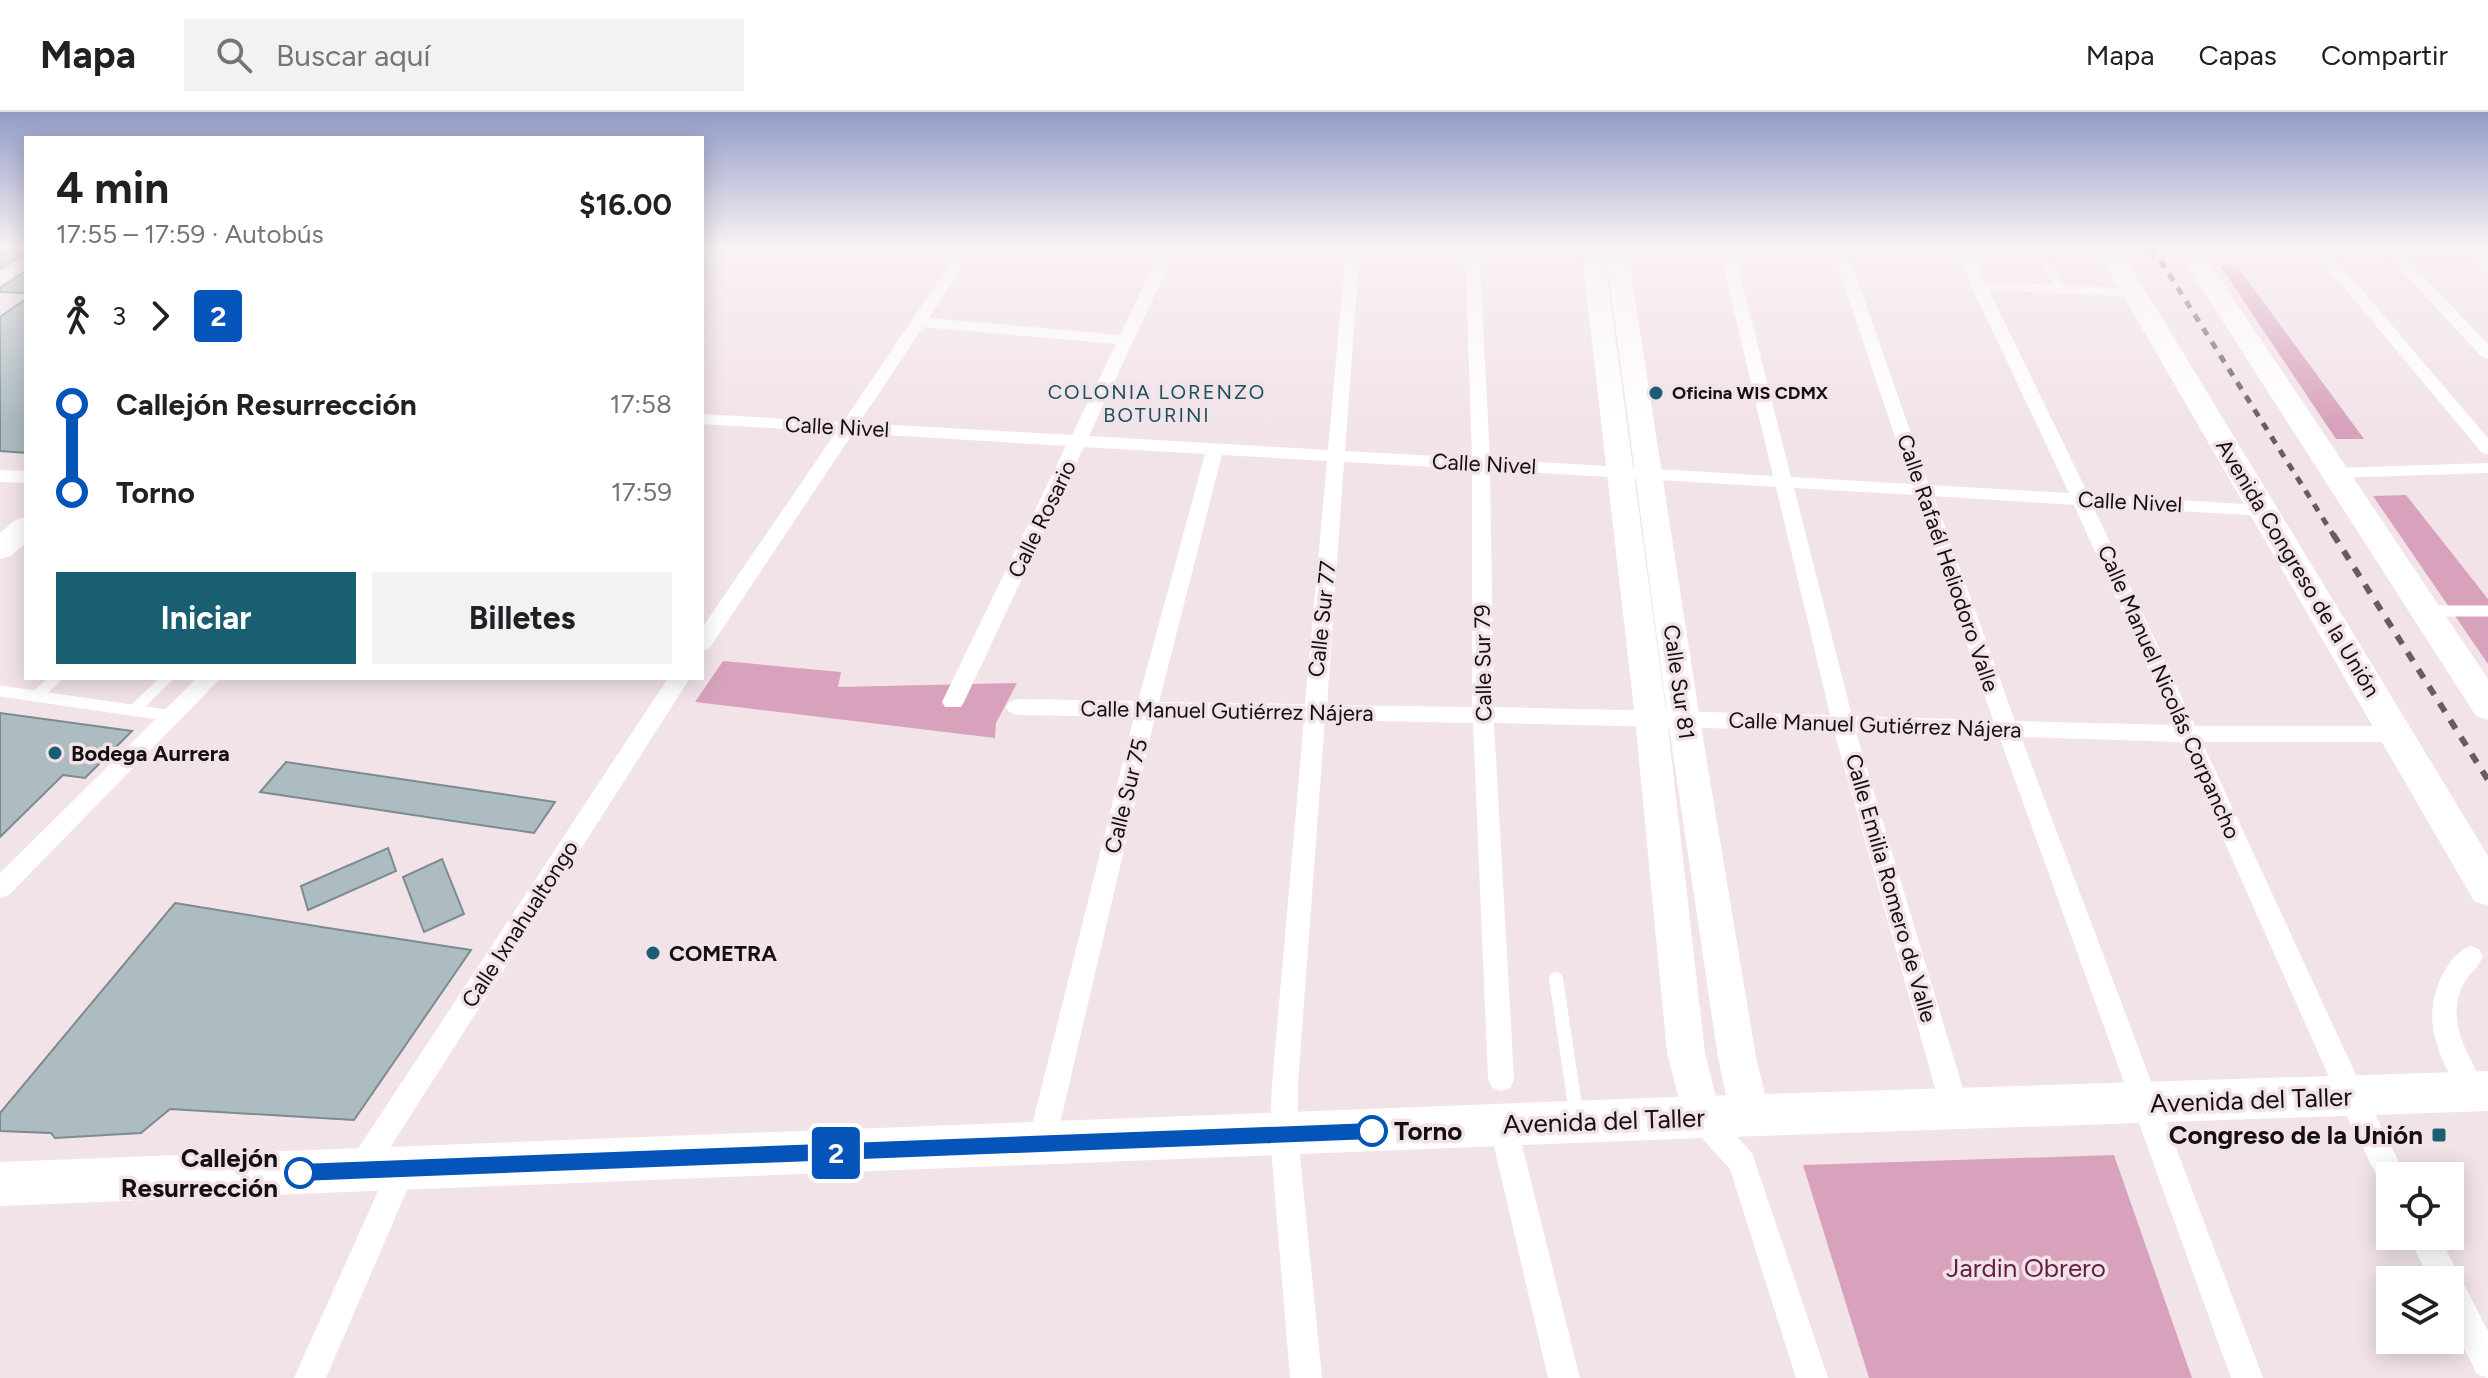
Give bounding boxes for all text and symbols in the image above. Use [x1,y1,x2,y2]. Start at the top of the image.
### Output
search box [184,19,744,91]
text: Mapa [40,32,136,78]
icon: search [212,33,256,77]
text: Buscar aquí [276,37,430,74]
text: Mapa [2086,38,2155,72]
text: Capas [2199,38,2277,72]
text: Compartir [2321,38,2448,72]
text: 4 min [56,161,169,214]
text: $16.00 [579,186,672,223]
text: 17:55 – 17:59 · Autobús [56,218,324,250]
icon: walk [56,294,100,338]
icon: forward [138,294,182,338]
text: 2 [210,299,226,333]
text: 3 [112,300,126,332]
district label: COLONIA LORENZO BOTURINI [1048,380,1266,427]
place label: Oficina WIS CDMX [1672,382,1829,404]
marker: Oficina WIS CDMX [1647,384,1665,402]
text: Callejón Resurrección [116,386,417,423]
text: 17:58 [610,388,672,420]
street label: Calle Nivel [784,411,890,443]
street label: Calle Rafaél Heliodoro Valle [1891,431,2005,695]
street label: Avenida Congreso de la Unión [2210,434,2386,702]
street label: Calle Nivel [1431,448,1537,480]
street label: Calle Rosario [1002,456,1082,582]
text: Torno [116,474,195,511]
text: 17:59 [611,476,672,508]
street label: Calle Nivel [2077,486,2183,518]
street label: Calle Manuel Nicolás Corpancho [2092,541,2246,843]
street label: Calle Sur 77 [1302,559,1342,678]
button: Iniciar [56,572,356,664]
button: Billetes [372,572,672,664]
street label: Calle Sur 79 [1468,604,1498,722]
street label: Calle Sur 81 [1658,623,1700,741]
street label: Calle Manuel Gutiérrez Nájera [1080,695,1374,727]
street label: Calle Manuel Gutiérrez Nájera [1728,706,2022,744]
street label: Calle Sur 75 [1099,736,1153,856]
place label: Bodega Aurrera [71,740,230,767]
marker: Bodega Aurrera [46,744,64,762]
street label: Calle Emilia Romero de Valle [1840,751,1942,1025]
street label: Calle Ixnahualtongo [456,835,584,1013]
place label: COMETRA [669,940,777,967]
marker: COMETRA [644,944,662,962]
street label: Avenida del Taller [2149,1080,2353,1120]
street label: Avenida del Taller [1502,1101,1706,1141]
place label: Torno [1394,1115,1462,1147]
marker: Torno [1357,1116,1387,1146]
place label: Congreso de la Unión [2169,1119,2423,1151]
marker: Congreso de la Unión [2430,1126,2448,1144]
line badge: 2 [810,1127,862,1179]
text: 2 [828,1136,844,1170]
place label: Callejón Resurrección [121,1142,278,1204]
marker: Callejón Resurrección [285,1158,315,1188]
map controls [2376,1162,2464,1354]
button: locate [2376,1162,2464,1250]
park label: Jardin Obrero [1946,1252,2106,1284]
button: layers [2376,1266,2464,1354]

